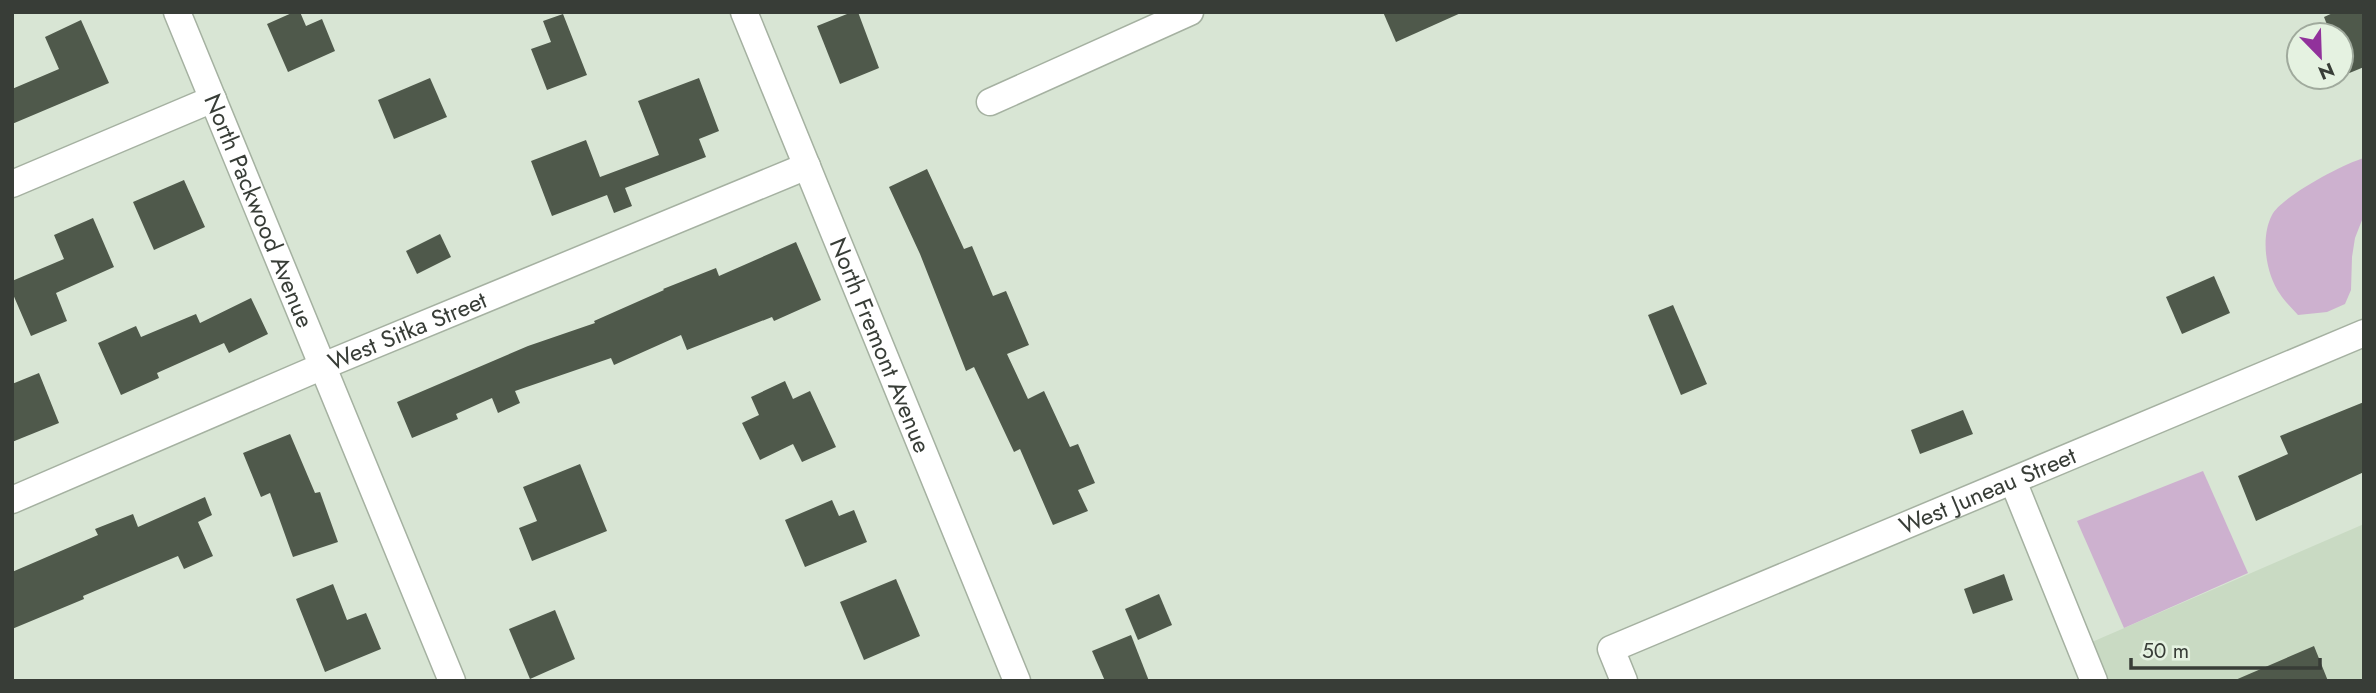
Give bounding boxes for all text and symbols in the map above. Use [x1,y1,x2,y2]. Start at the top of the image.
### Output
north arrow [2285,21,2355,91]
text: N [2314,56,2339,87]
street label: North Packwood Avenue [196,88,323,333]
street label: North Fremont Avenue [821,232,940,458]
street label: West Sitka Street [323,282,492,379]
street label: West Juneau Street [1894,438,2082,543]
scale bar [2131,626,2320,670]
text: 50 m [2142,636,2189,666]

